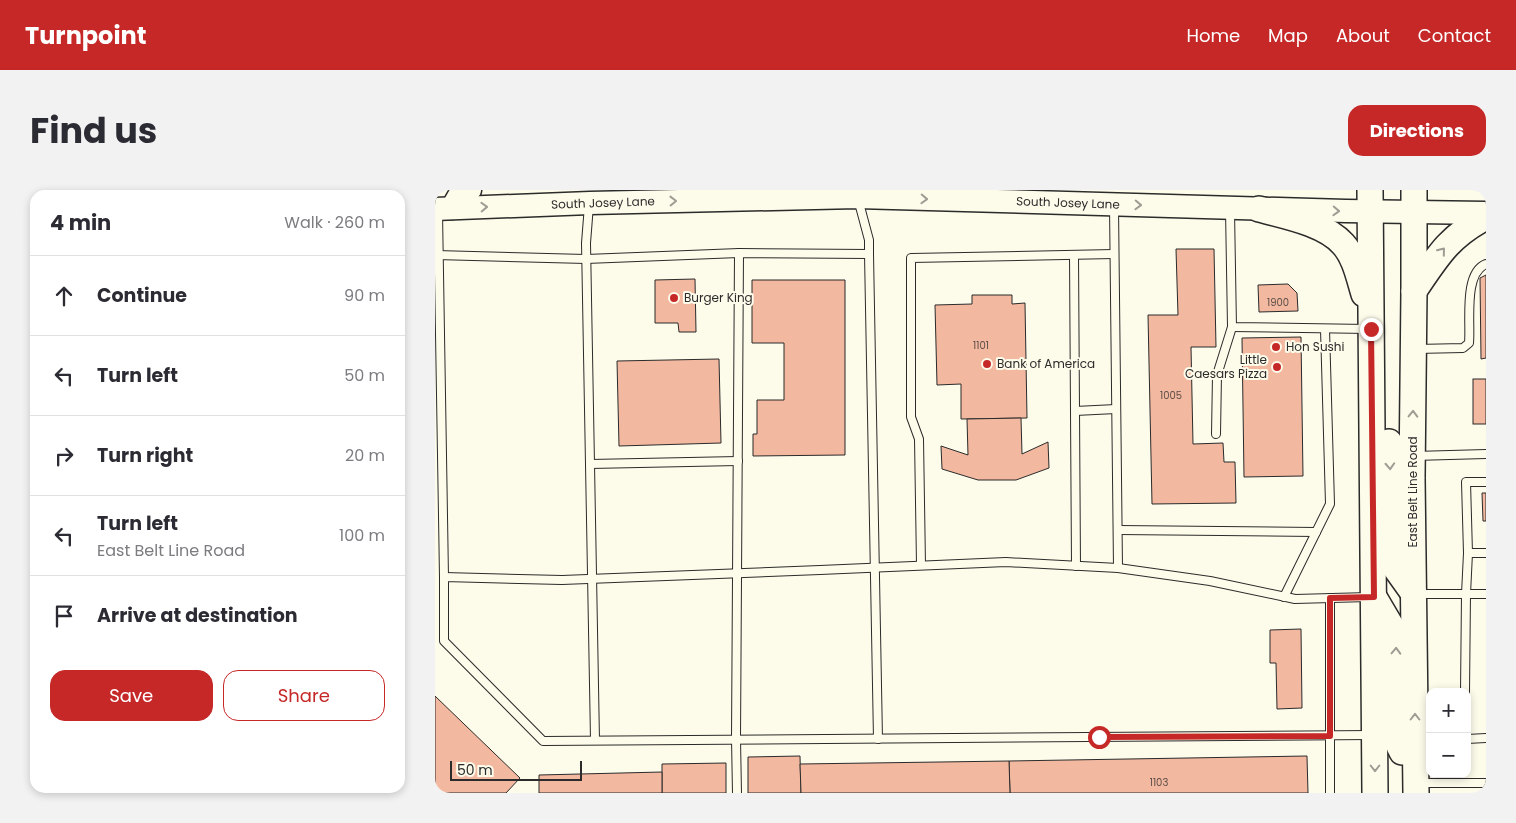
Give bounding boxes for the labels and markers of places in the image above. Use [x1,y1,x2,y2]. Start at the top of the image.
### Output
place label: Burger King [684,289,753,306]
marker: Burger King [668,292,680,304]
place label: Hon Sushi [1286,338,1345,355]
marker: Hon Sushi [1270,341,1282,353]
place label: Little Caesars Pizza [1185,351,1267,382]
place label: Bank of America [997,355,1095,372]
marker: Bank of America [981,358,993,370]
marker: Little Caesars Pizza [1271,361,1283,373]

